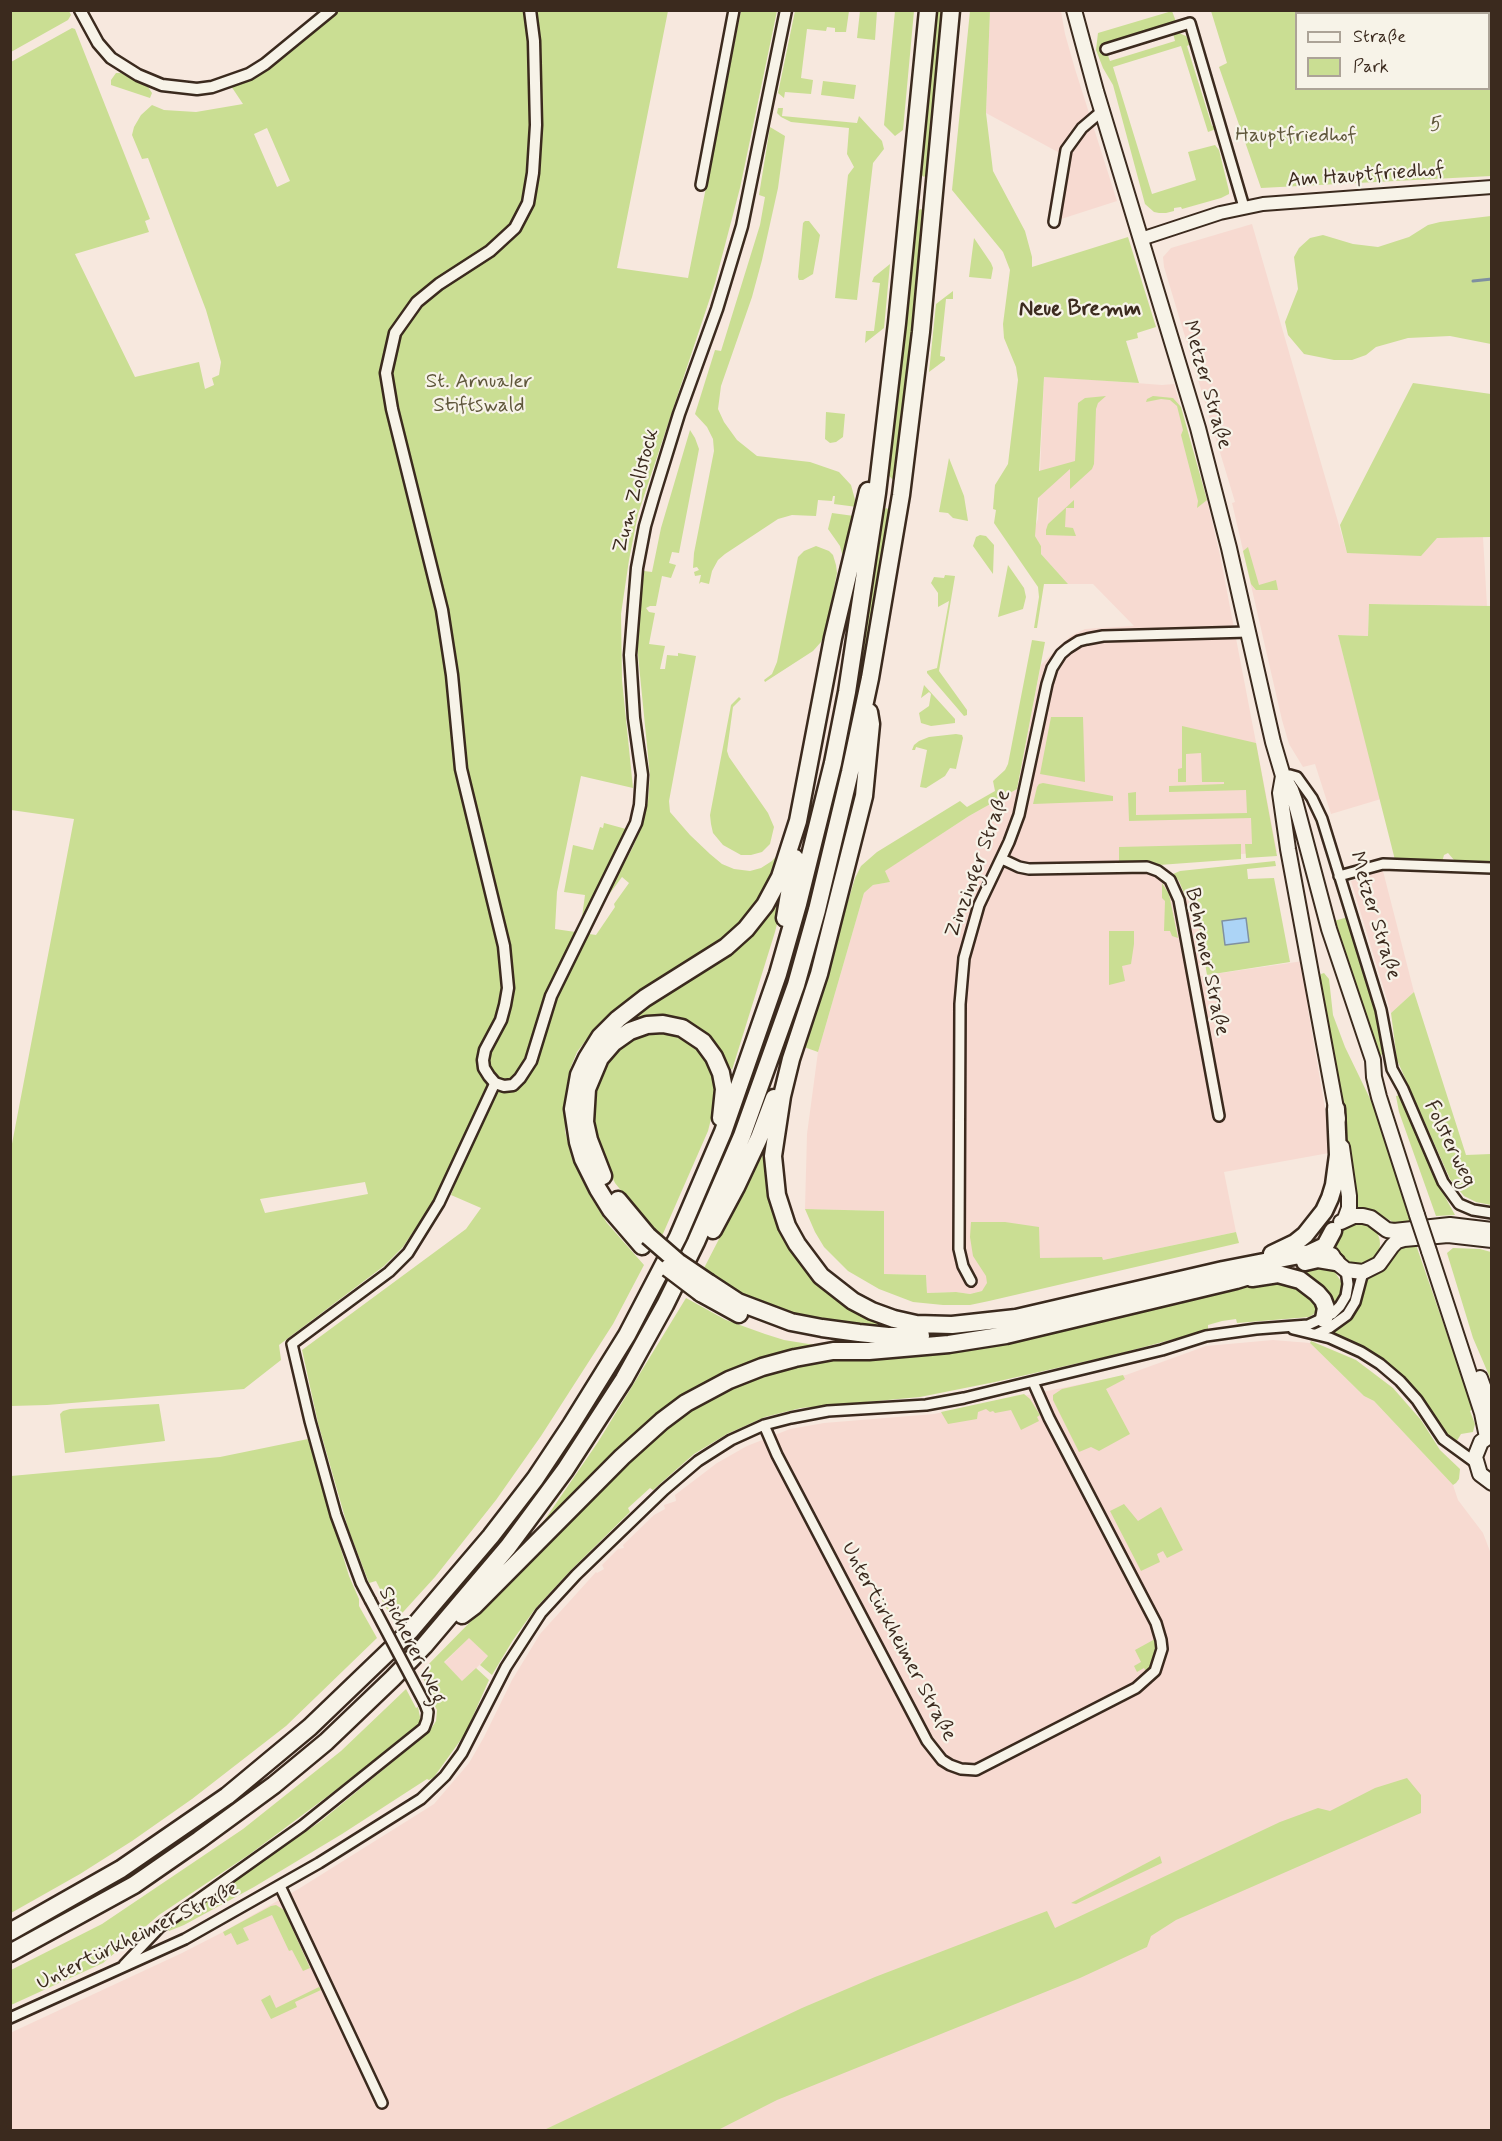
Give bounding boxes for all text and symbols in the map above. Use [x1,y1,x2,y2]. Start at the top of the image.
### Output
legend [1295,12,1490,90]
text: Straße [1353,25,1406,49]
text: Park [1353,55,1389,79]
park label: 5 [1430,113,1442,139]
park label: Hauptfriedhof [1235,124,1357,150]
street label: Am Hauptfriedhof [1287,158,1445,194]
district label: Neue Bremm [1019,297,1141,323]
street label: Metzer Straße [1176,318,1236,452]
park label: St. Arnualer Stiftswald [426,370,532,420]
street label: Zum Zollstock [608,426,666,556]
street label: Zinzinger Straße [941,787,1017,941]
street label: Metzer Straße [1343,849,1405,983]
street label: Behrener Straße [1178,886,1234,1038]
street label: Folsterweg [1417,1097,1481,1191]
street label: Untertürkheimer Straße [835,1538,961,1746]
street label: Spicherer Weg [372,1583,450,1709]
street label: Untertürkheimer Straße [33,1877,243,1997]

